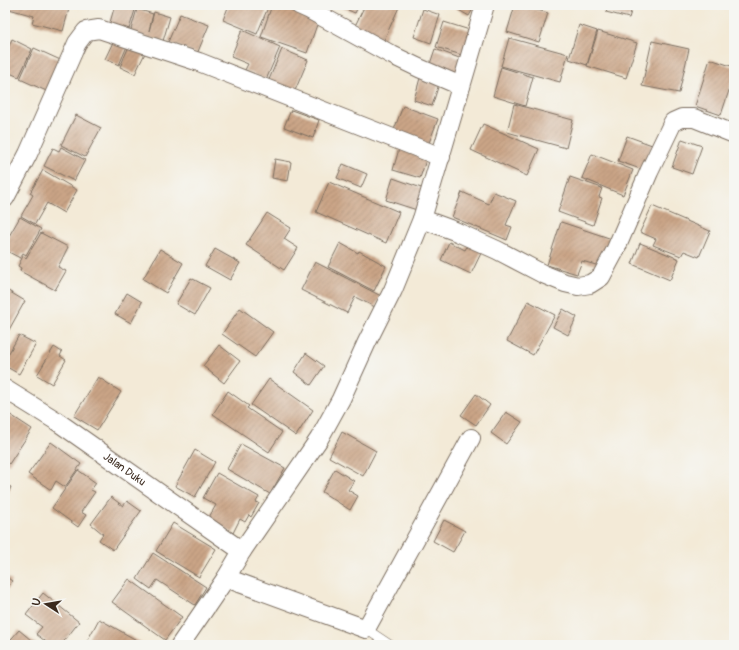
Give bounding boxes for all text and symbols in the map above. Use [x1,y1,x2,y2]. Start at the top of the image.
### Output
street label: Jalan Duku [101,450,148,488]
north arrow [26,584,66,624]
text: U [30,597,44,607]

